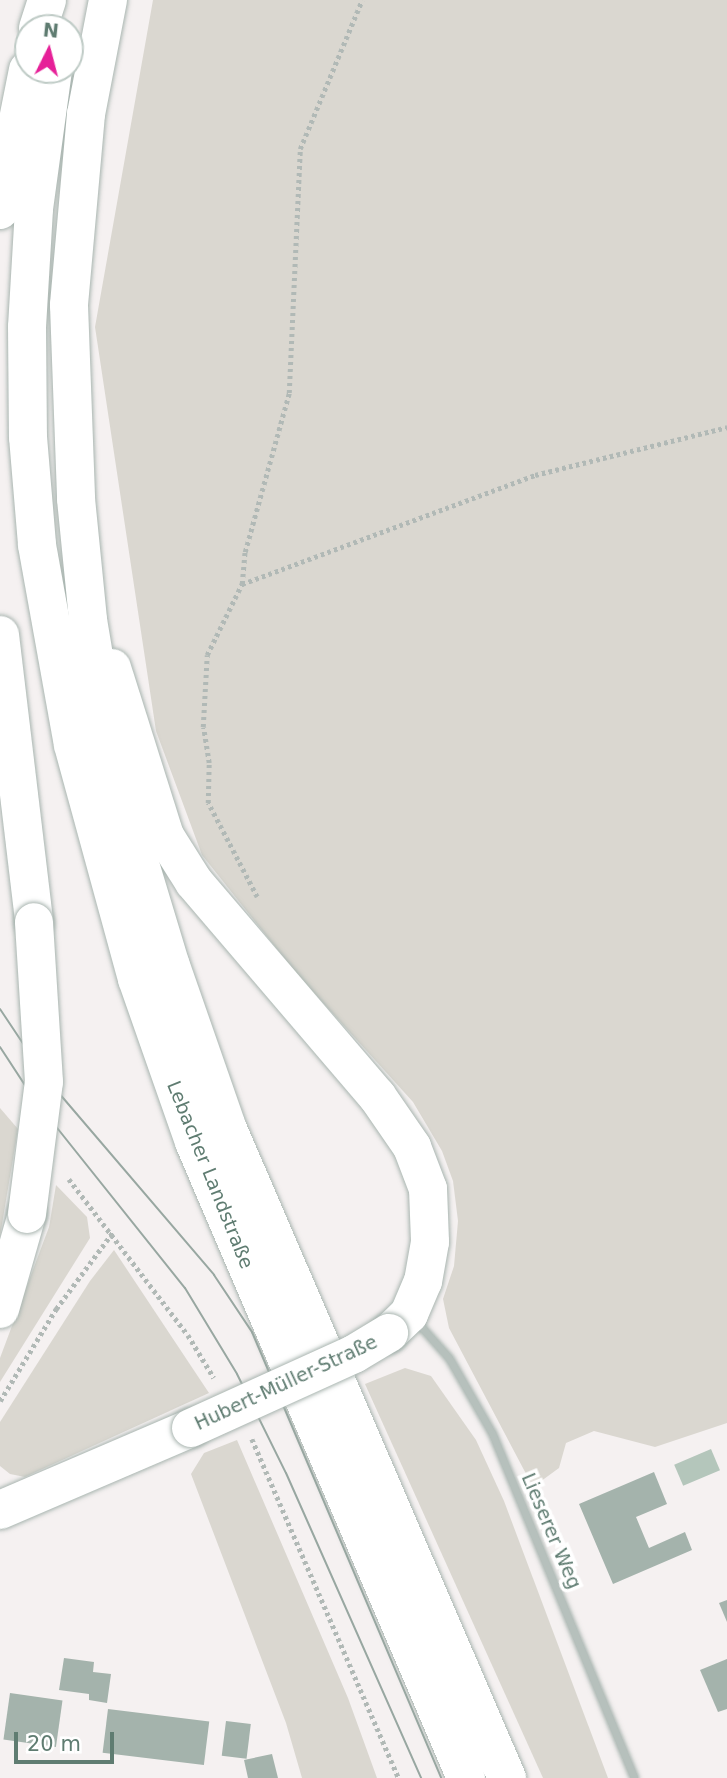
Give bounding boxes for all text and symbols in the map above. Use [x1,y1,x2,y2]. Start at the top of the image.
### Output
north arrow [14,14,84,84]
text: N [42,18,60,42]
street label: Lebacher Landstraße [162,1078,258,1272]
street label: Hubert-Müller-Straße [191,1331,381,1435]
street label: Lieserer Weg [516,1470,586,1592]
scale bar [18,1718,117,1762]
text: 20 m [27,1732,81,1756]

